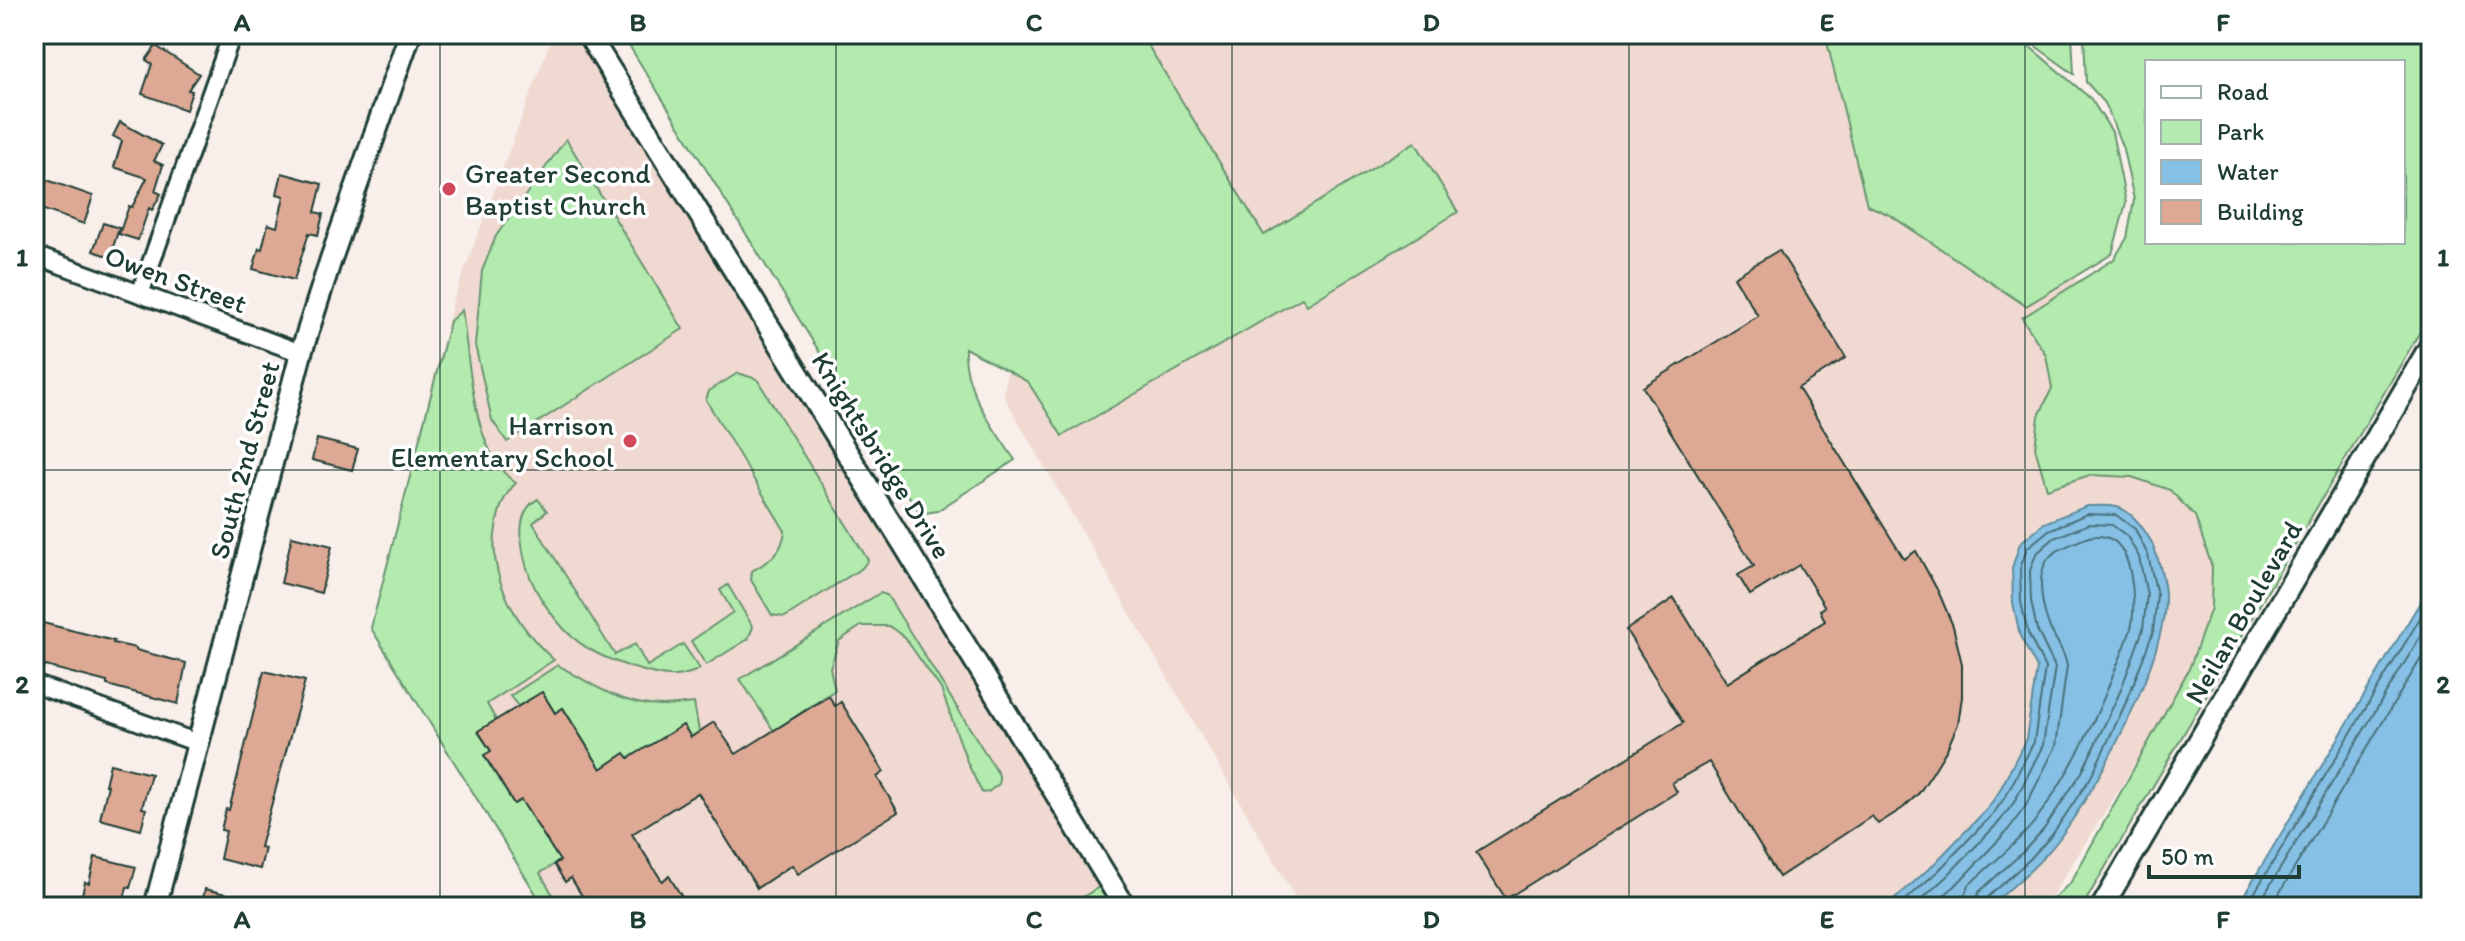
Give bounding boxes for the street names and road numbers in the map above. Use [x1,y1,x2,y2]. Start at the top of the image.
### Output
street label: Owen Street [100,238,252,320]
street label: Knightsbridge Drive [805,345,959,565]
street label: South 2nd Street [201,357,287,563]
street label: Neilan Boulevard [2177,515,2309,709]

